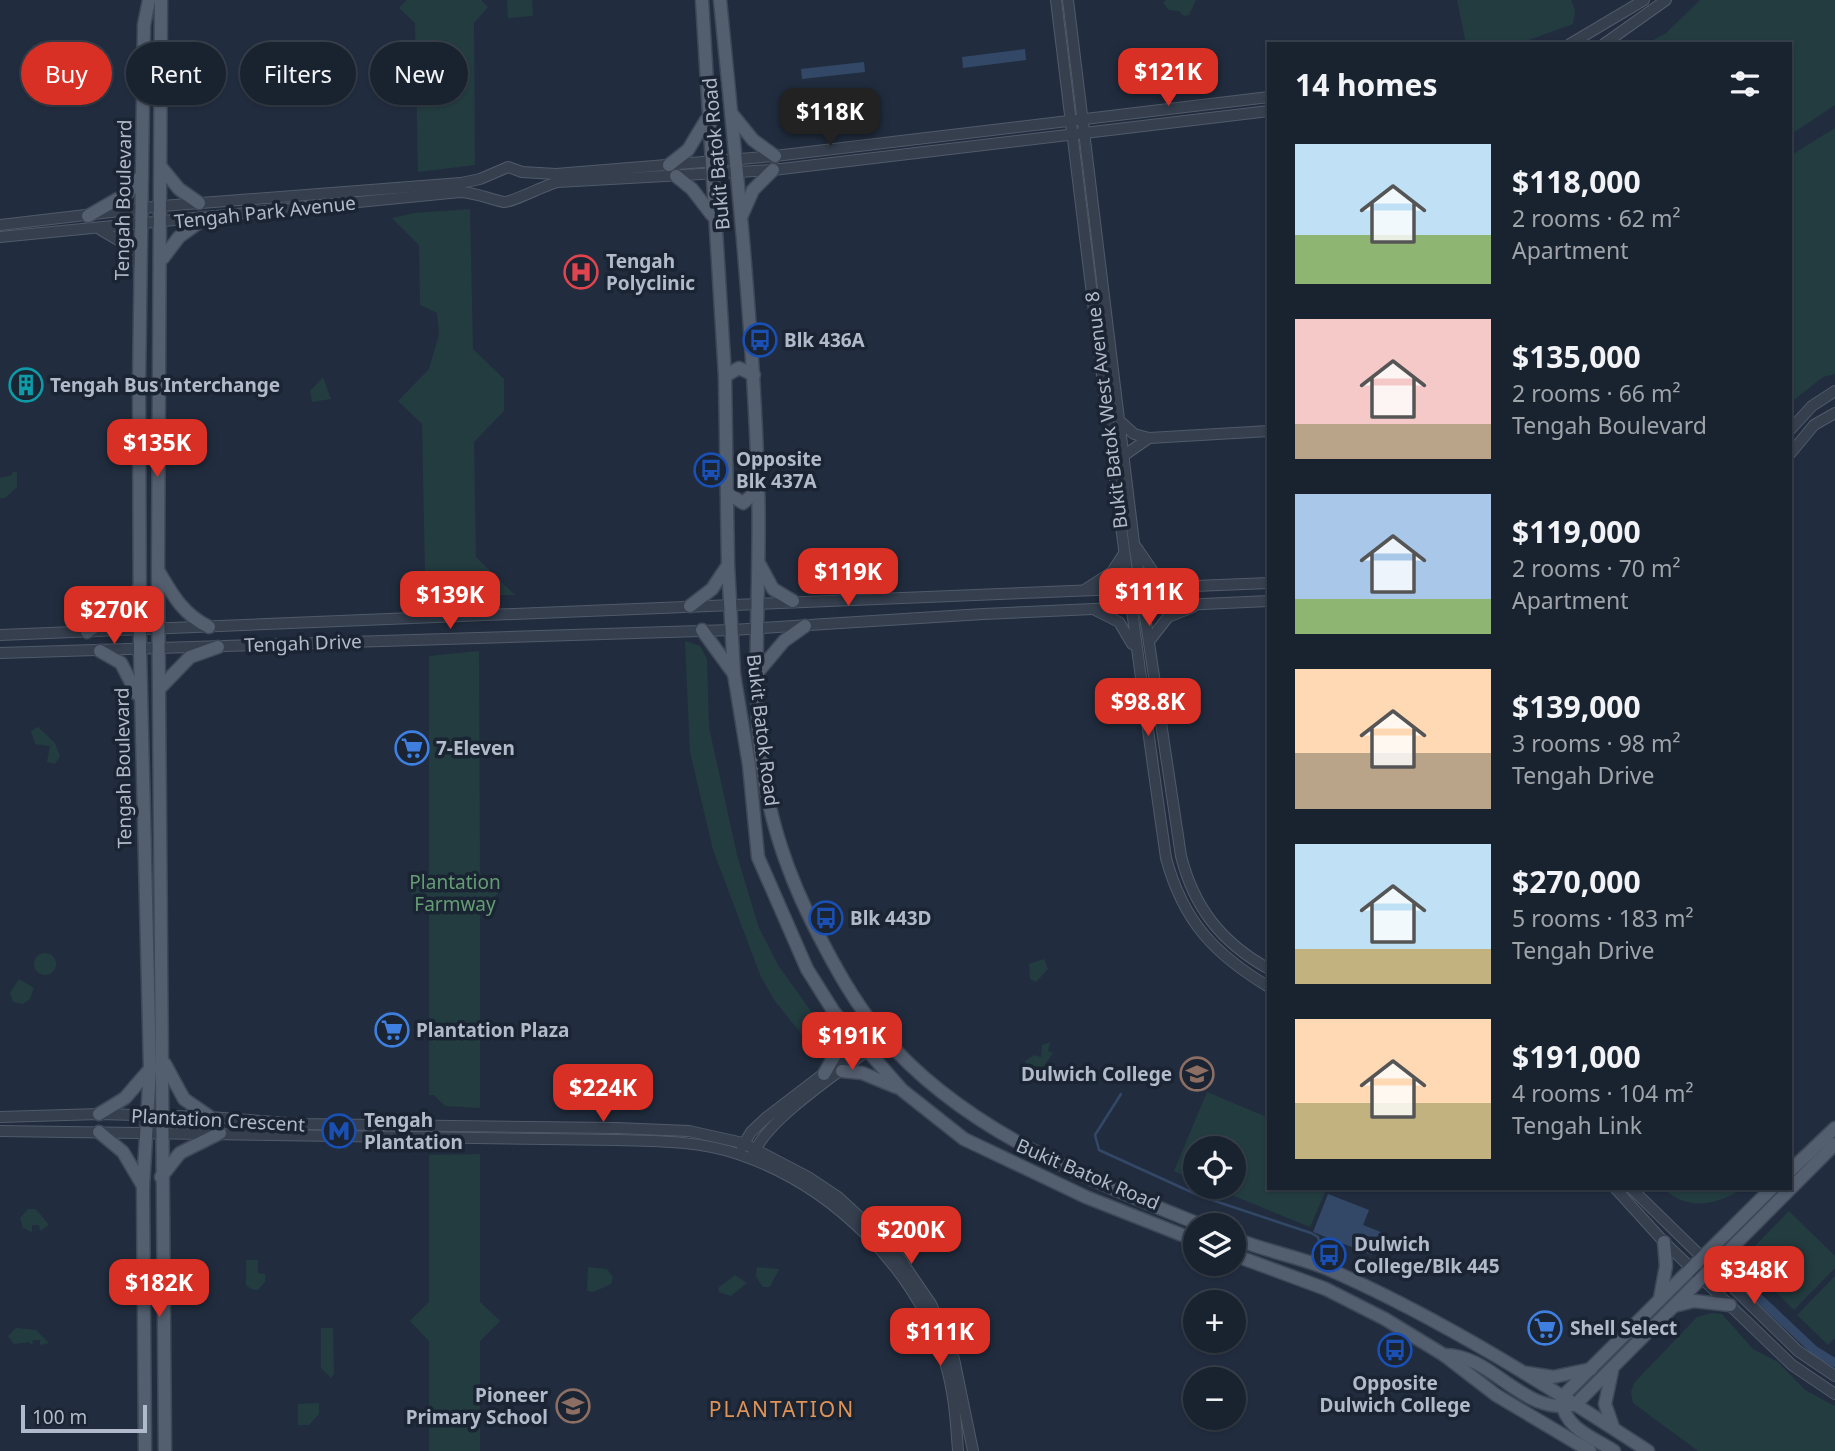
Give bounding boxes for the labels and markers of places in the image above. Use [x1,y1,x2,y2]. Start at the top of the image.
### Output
pin: $121K [1119,48,1217,108]
pin: $118K [781,88,879,148]
place label: Tengah Polyclinic [606,248,695,296]
hospital icon: Tengah Polyclinic [562,253,600,291]
bus stop icon: Blk 436A [741,321,779,359]
place label: Blk 436A [784,327,866,353]
building icon: Tengah Bus Interchange [7,366,45,404]
place label: Tengah Bus Interchange [50,372,280,398]
pin: $135K [108,420,206,479]
place label: Opposite Blk 437A [736,446,822,494]
bus stop icon: Opposite Blk 437A [692,451,730,489]
pin: $119K [799,548,897,608]
pin: $111K [1100,568,1198,628]
pin: $139K [401,572,499,631]
pin: $270K [65,586,163,646]
pin: $98.8K [1091,678,1205,738]
supermarket icon: 7-Eleven [393,729,431,767]
place label: 7-Eleven [436,735,515,761]
bus stop icon: Blk 443D [807,899,845,937]
place label: Blk 443D [850,905,932,931]
supermarket icon: Plantation Plaza [373,1011,411,1049]
pin: $191K [803,1012,901,1072]
place label: Plantation Plaza [416,1017,570,1043]
school or university icon: Dulwich College [1178,1055,1216,1093]
place label: Dulwich College [1021,1061,1172,1087]
pin: $224K [554,1064,652,1124]
place label: Tengah Plantation [364,1107,463,1155]
metro station icon: Tengah Plantation [320,1112,358,1150]
pin: $200K [862,1206,960,1266]
place label: Dulwich College/Blk 445 [1354,1231,1500,1279]
bus stop icon: Dulwich College/Blk 445 [1310,1236,1348,1274]
pin: $348K [1705,1246,1803,1306]
pin: $182K [110,1260,208,1319]
pin: $111K [891,1308,989,1368]
supermarket icon: Shell Select [1526,1309,1564,1347]
place label: Shell Select [1570,1315,1677,1341]
bus stop icon: Opposite Dulwich College [1376,1331,1414,1369]
place label: Opposite Dulwich College [1319,1370,1471,1418]
place label: Pioneer Primary School [406,1382,549,1430]
school or university icon: Pioneer Primary School [554,1387,592,1425]

